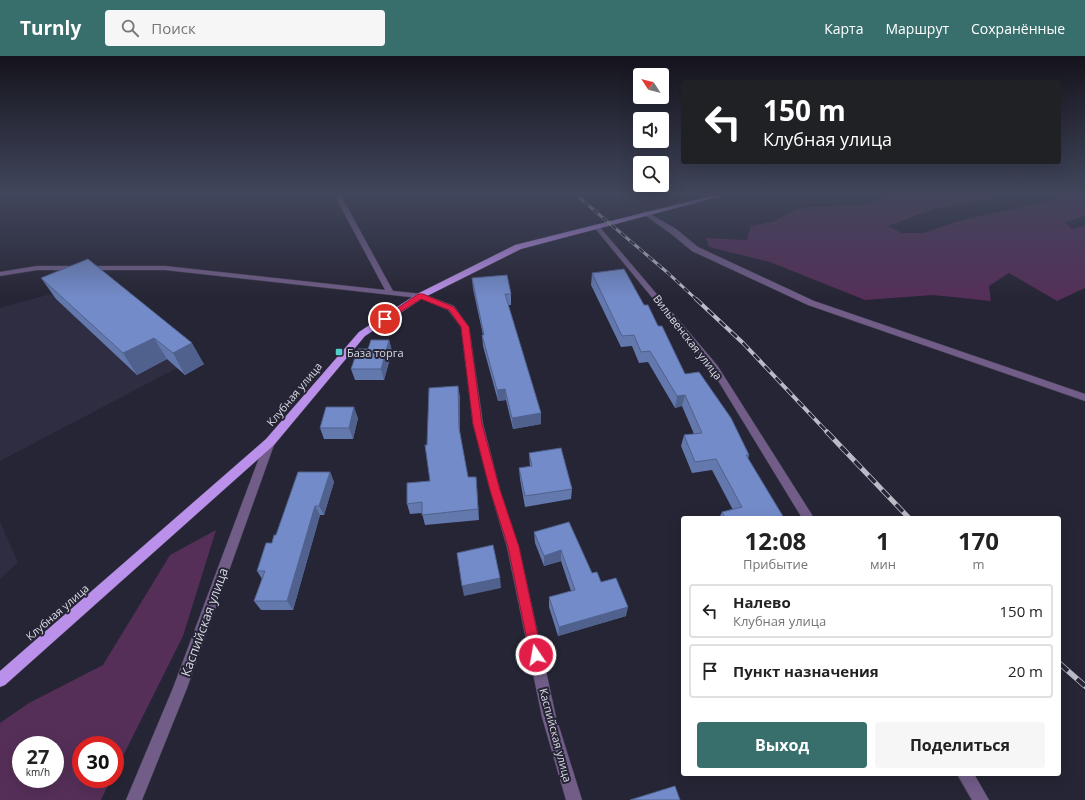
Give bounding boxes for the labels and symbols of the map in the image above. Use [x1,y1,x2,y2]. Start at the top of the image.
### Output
north arrow [633,68,669,104]
street label: Вильвенская улица [650,291,726,383]
pin [368,302,402,336]
place label: База торга [347,345,404,360]
marker: База торга [334,347,344,357]
street label: Клубная улица [263,359,325,429]
street label: Каспийская улица [176,565,232,679]
street label: Клубная улица [22,580,92,644]
position arrow [515,634,557,676]
street label: Каспийская улица [536,686,576,784]
speed limit sign: 30 [72,736,124,788]

